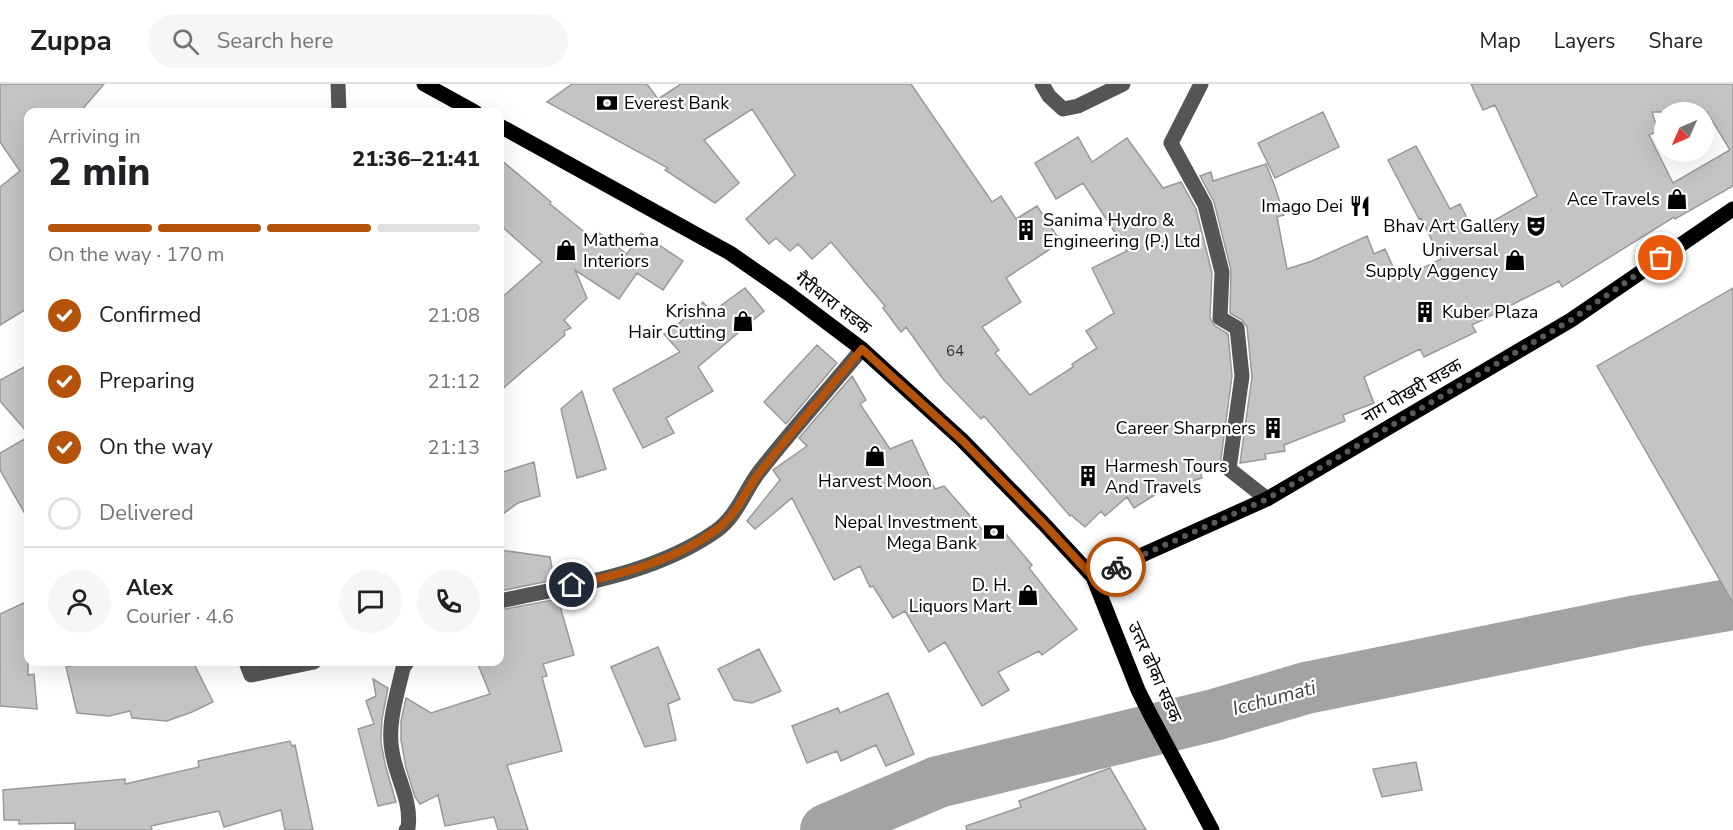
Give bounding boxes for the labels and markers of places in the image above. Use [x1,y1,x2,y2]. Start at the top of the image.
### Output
bank icon: Everest Bank [595,91,619,115]
place label: Everest Bank [624,91,730,115]
place label: Ace Travels [1567,187,1660,211]
shop icon: Ace Travels [1665,187,1689,211]
place label: Imago Dei [1261,194,1343,218]
restaurant icon: Imago Dei [1348,194,1372,218]
place label: Sanima Hydro & Engineering (P.) Ltd [1043,208,1200,253]
place label: Bhav Art Gallery [1383,214,1520,238]
theatre icon: Bhav Art Gallery [1524,214,1548,238]
building icon: Sanima Hydro & Engineering (P.) Ltd [1014,218,1038,242]
place label: Mathema Interiors [583,228,659,273]
pin [1635,232,1686,283]
shop icon: Mathema Interiors [554,238,578,262]
place label: Universal Supply Aggency [1365,238,1499,283]
shop icon: Universal Supply Aggency [1503,248,1527,272]
place label: Krishna Hair Cutting [628,299,726,344]
building icon: Kuber Plaza [1413,300,1437,324]
place label: Kuber Plaza [1442,300,1538,324]
shop icon: Krishna Hair Cutting [731,309,755,333]
place label: Career Sharpners [1116,416,1256,440]
building icon: Career Sharpners [1261,416,1285,440]
shop icon: Harvest Moon [863,444,887,468]
place label: Harmesh Tours And Travels [1105,454,1228,499]
building icon: Harmesh Tours And Travels [1076,464,1100,488]
place label: Harvest Moon [818,469,932,493]
place label: Nepal Investment Mega Bank [834,510,978,555]
bank icon: Nepal Investment Mega Bank [982,520,1006,544]
pin [546,559,597,610]
place label: D. H. Liquors Mart [909,573,1012,618]
shop icon: D. H. Liquors Mart [1016,583,1040,607]

